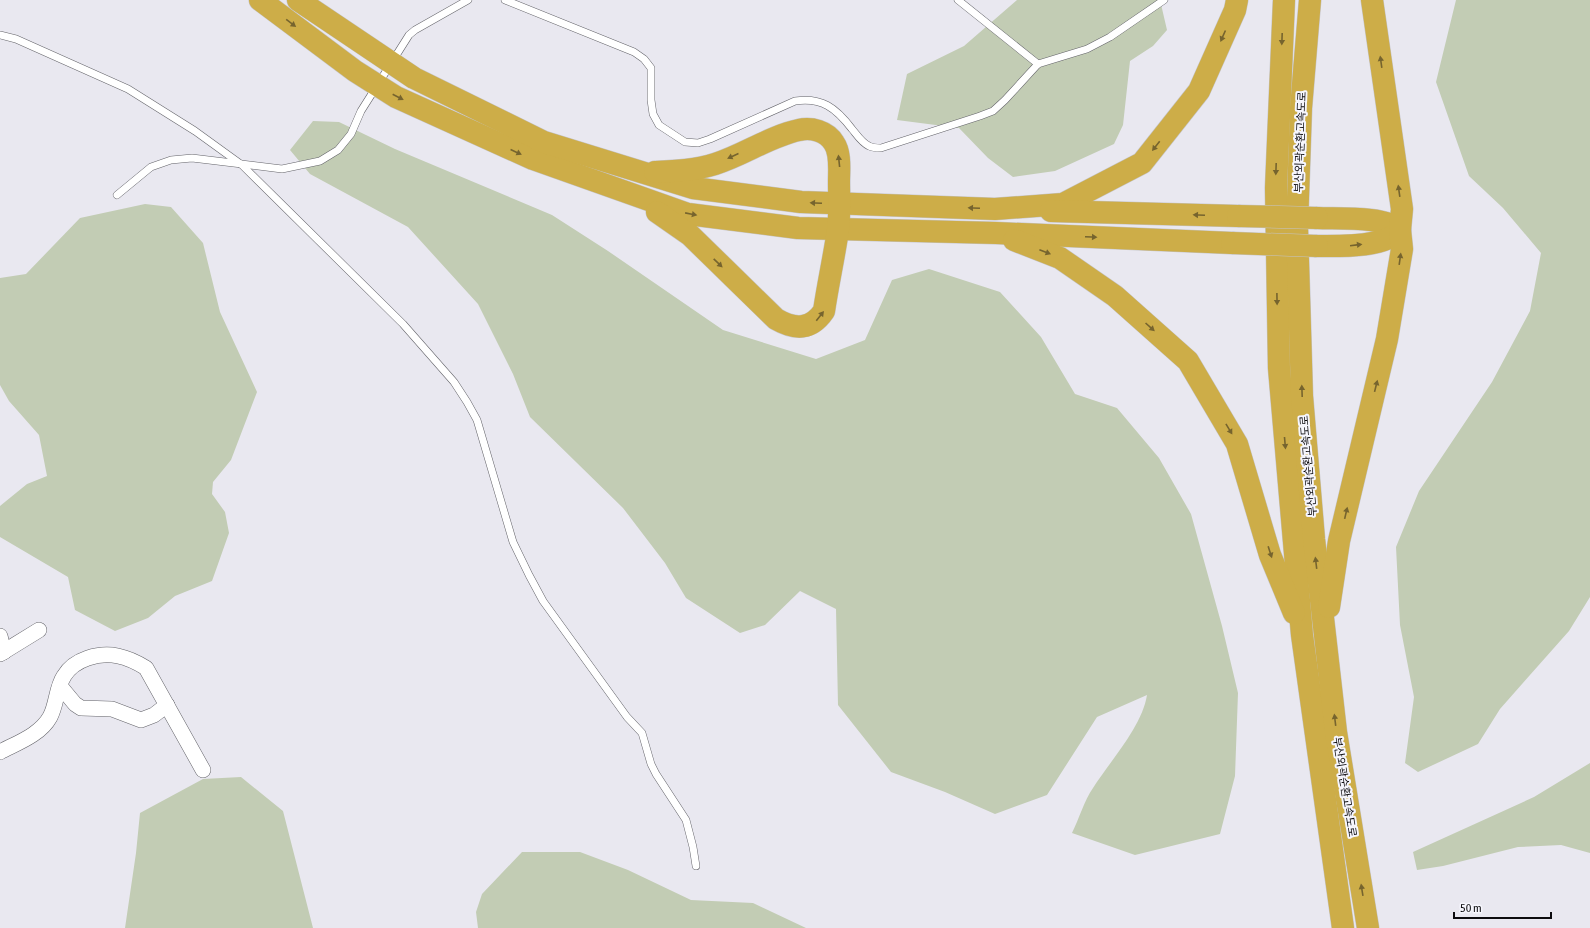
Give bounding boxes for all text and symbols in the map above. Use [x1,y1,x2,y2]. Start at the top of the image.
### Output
one-way arrow [286,19,296,27]
one-way arrow [1220,31,1226,42]
one-way arrow [1279,33,1285,46]
one-way arrow [1378,56,1384,68]
street label: 부산외곽순환고속도로 [1292,91,1308,193]
one-way arrow [392,94,404,100]
one-way arrow [1151,141,1160,152]
one-way arrow [510,149,521,155]
one-way arrow [726,154,738,160]
one-way arrow [835,155,842,167]
one-way arrow [1273,163,1280,175]
one-way arrow [1396,185,1402,197]
one-way arrow [810,199,822,206]
one-way arrow [968,205,980,212]
one-way arrow [685,212,697,218]
one-way arrow [1192,212,1205,218]
one-way arrow [1085,234,1098,240]
one-way arrow [1350,242,1362,248]
one-way arrow [1040,250,1052,256]
one-way arrow [1397,253,1403,265]
one-way arrow [713,258,723,268]
one-way arrow [1274,293,1280,306]
one-way arrow [815,310,824,321]
one-way arrow [1145,323,1156,332]
one-way arrow [1373,380,1379,393]
one-way arrow [1299,384,1305,397]
street label: 부산외곽순환고속도로 [1298,415,1318,517]
one-way arrow [1225,423,1232,435]
one-way arrow [1282,436,1289,449]
one-way arrow [1343,507,1349,519]
one-way arrow [1267,547,1273,559]
one-way arrow [1313,557,1319,569]
one-way arrow [1332,714,1338,726]
street label: 부산외곽순환고속도로 [1331,736,1359,838]
one-way arrow [1359,883,1365,896]
scale bar [1454,894,1551,920]
text: 50 m [1460,901,1482,915]

